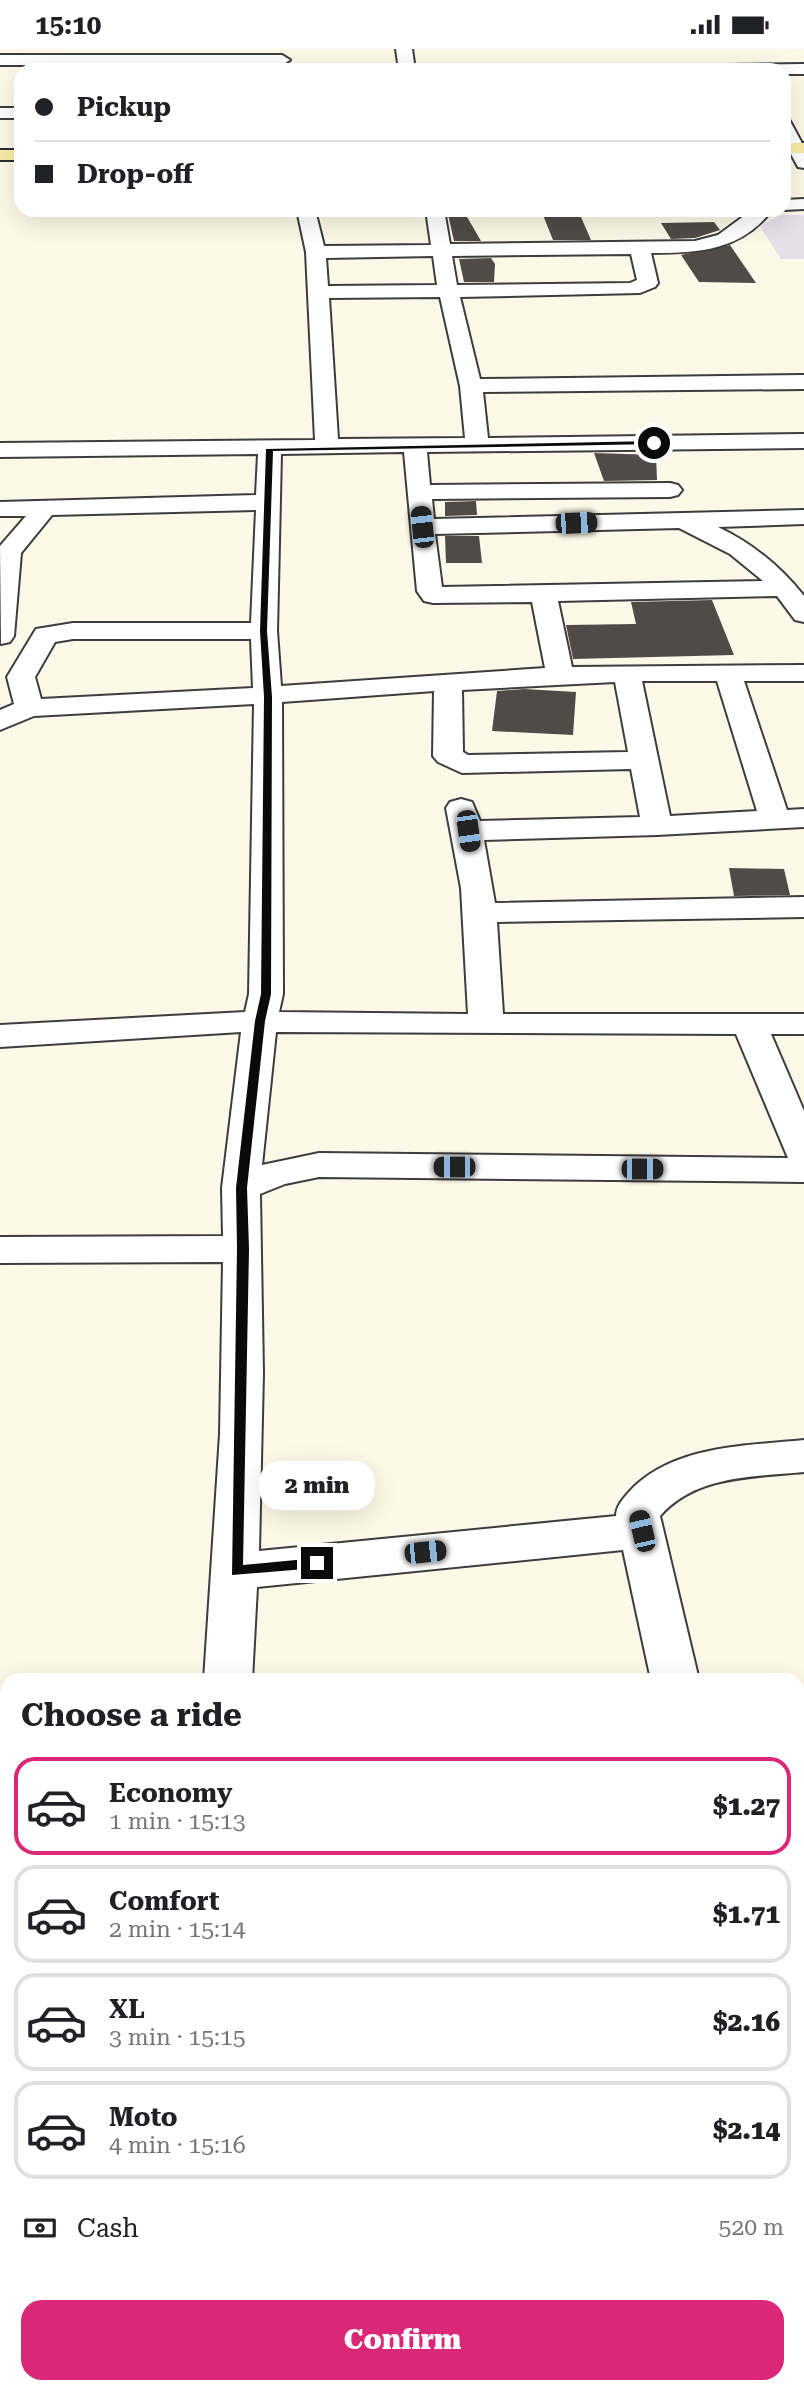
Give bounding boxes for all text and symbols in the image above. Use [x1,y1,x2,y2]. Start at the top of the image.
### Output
text: 15:10 [35,10,101,40]
text: Pickup [77,92,171,122]
text: Drop-off [77,159,193,189]
route start [638,427,670,459]
car [410,505,435,549]
car [555,512,598,534]
car [455,809,482,853]
car [434,1157,476,1178]
car [622,1159,664,1180]
callout: 2 min [259,1461,375,1511]
text: 2 min [285,1472,349,1499]
car [628,1508,657,1554]
car [404,1539,447,1565]
route end [301,1547,333,1579]
text: Choose a ride [21,1696,242,1734]
icon: car [25,1775,88,1838]
text: Economy [109,1778,232,1808]
text: $1.27 [713,1791,780,1821]
text: 1 min · 15:13 [109,1808,246,1835]
icon: car [25,1883,88,1946]
text: Comfort [109,1886,219,1916]
text: $1.71 [713,1899,780,1929]
text: 2 min · 15:14 [109,1916,246,1943]
icon: car [25,1991,88,2054]
text: XL [109,1994,145,2024]
text: $2.16 [713,2007,780,2037]
text: 3 min · 15:15 [109,2024,246,2051]
icon: car [25,2099,88,2162]
text: Moto [109,2102,178,2132]
text: $2.14 [713,2115,780,2145]
text: 4 min · 15:16 [109,2132,246,2159]
icon: cash [21,2209,59,2247]
text: Cash [77,2213,139,2243]
text: 520 m [719,2214,784,2241]
button: Confirm [21,2300,784,2380]

